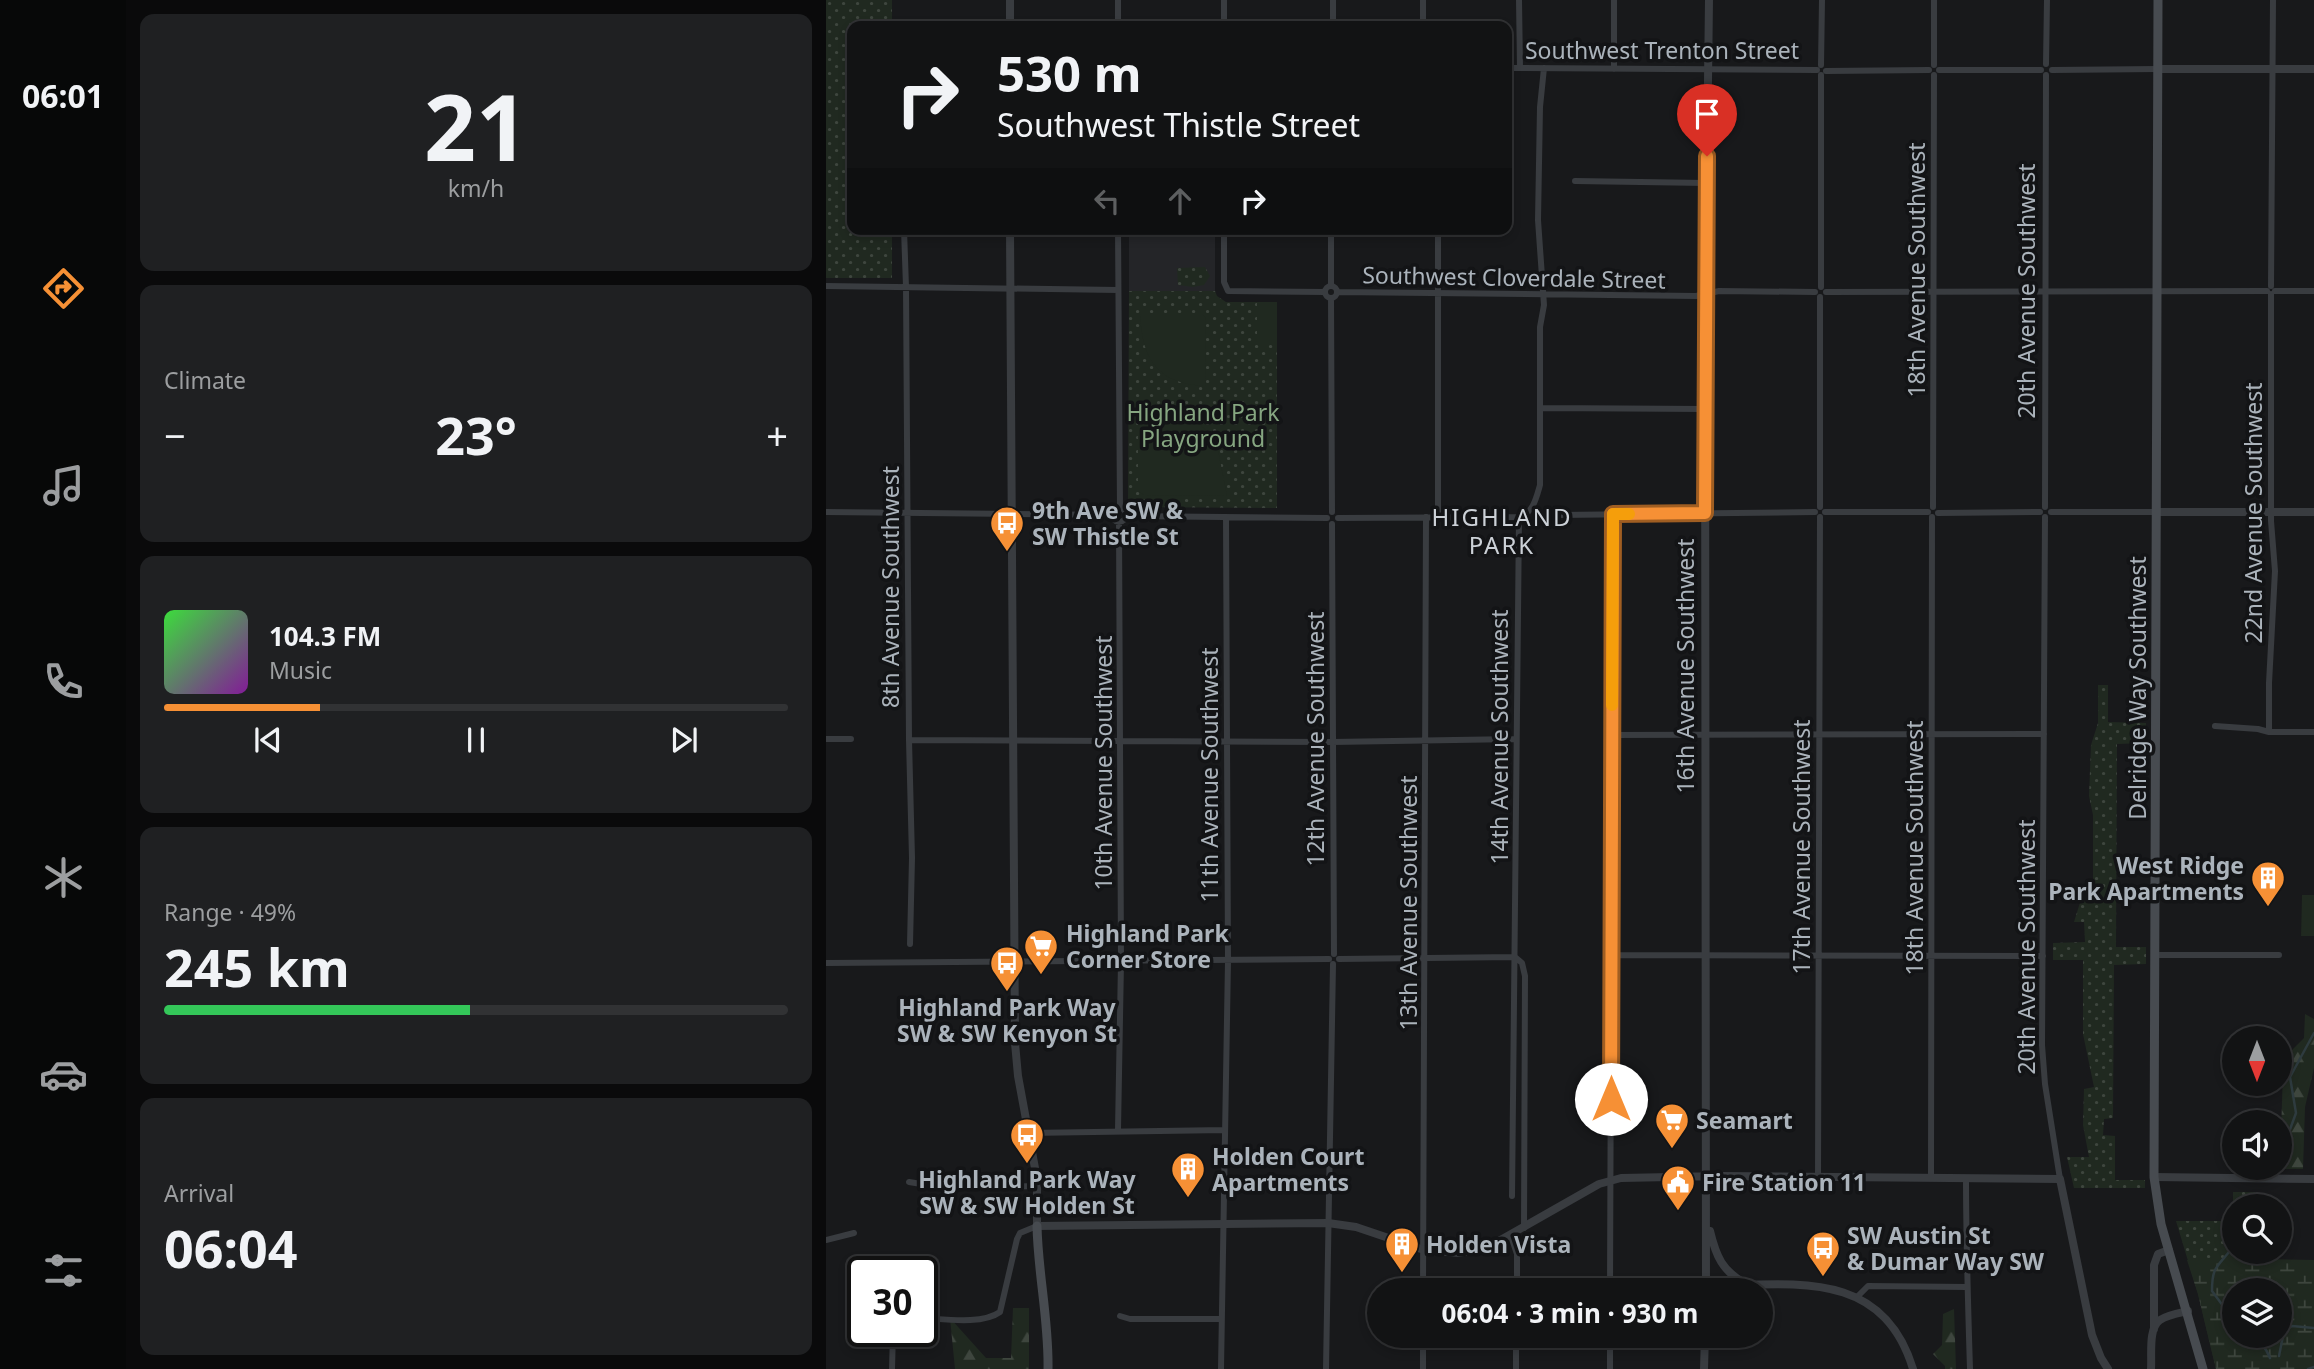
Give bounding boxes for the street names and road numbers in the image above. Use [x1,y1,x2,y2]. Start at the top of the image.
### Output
street label: Southwest Trenton Street [1525,34,1799,66]
street label: 18th Avenue Southwest [1900,142,1932,398]
street label: 20th Avenue Southwest [2010,163,2042,419]
street label: Southwest Cloverdale Street [1362,258,1666,296]
street label: 22nd Avenue Southwest [2237,382,2269,644]
street label: 8th Avenue Southwest [874,466,906,708]
street label: 16th Avenue Southwest [1669,538,1701,794]
street label: Delridge Way Southwest [2121,556,2153,820]
street label: 14th Avenue Southwest [1483,609,1515,865]
street label: 12th Avenue Southwest [1299,611,1331,867]
street label: 10th Avenue Southwest [1087,635,1119,891]
street label: 11th Avenue Southwest [1193,647,1225,903]
street label: 17th Avenue Southwest [1785,719,1817,975]
street label: 18th Avenue Southwest [1898,720,1930,976]
street label: 13th Avenue Southwest [1392,775,1424,1031]
street label: 20th Avenue Southwest [2010,819,2042,1075]

